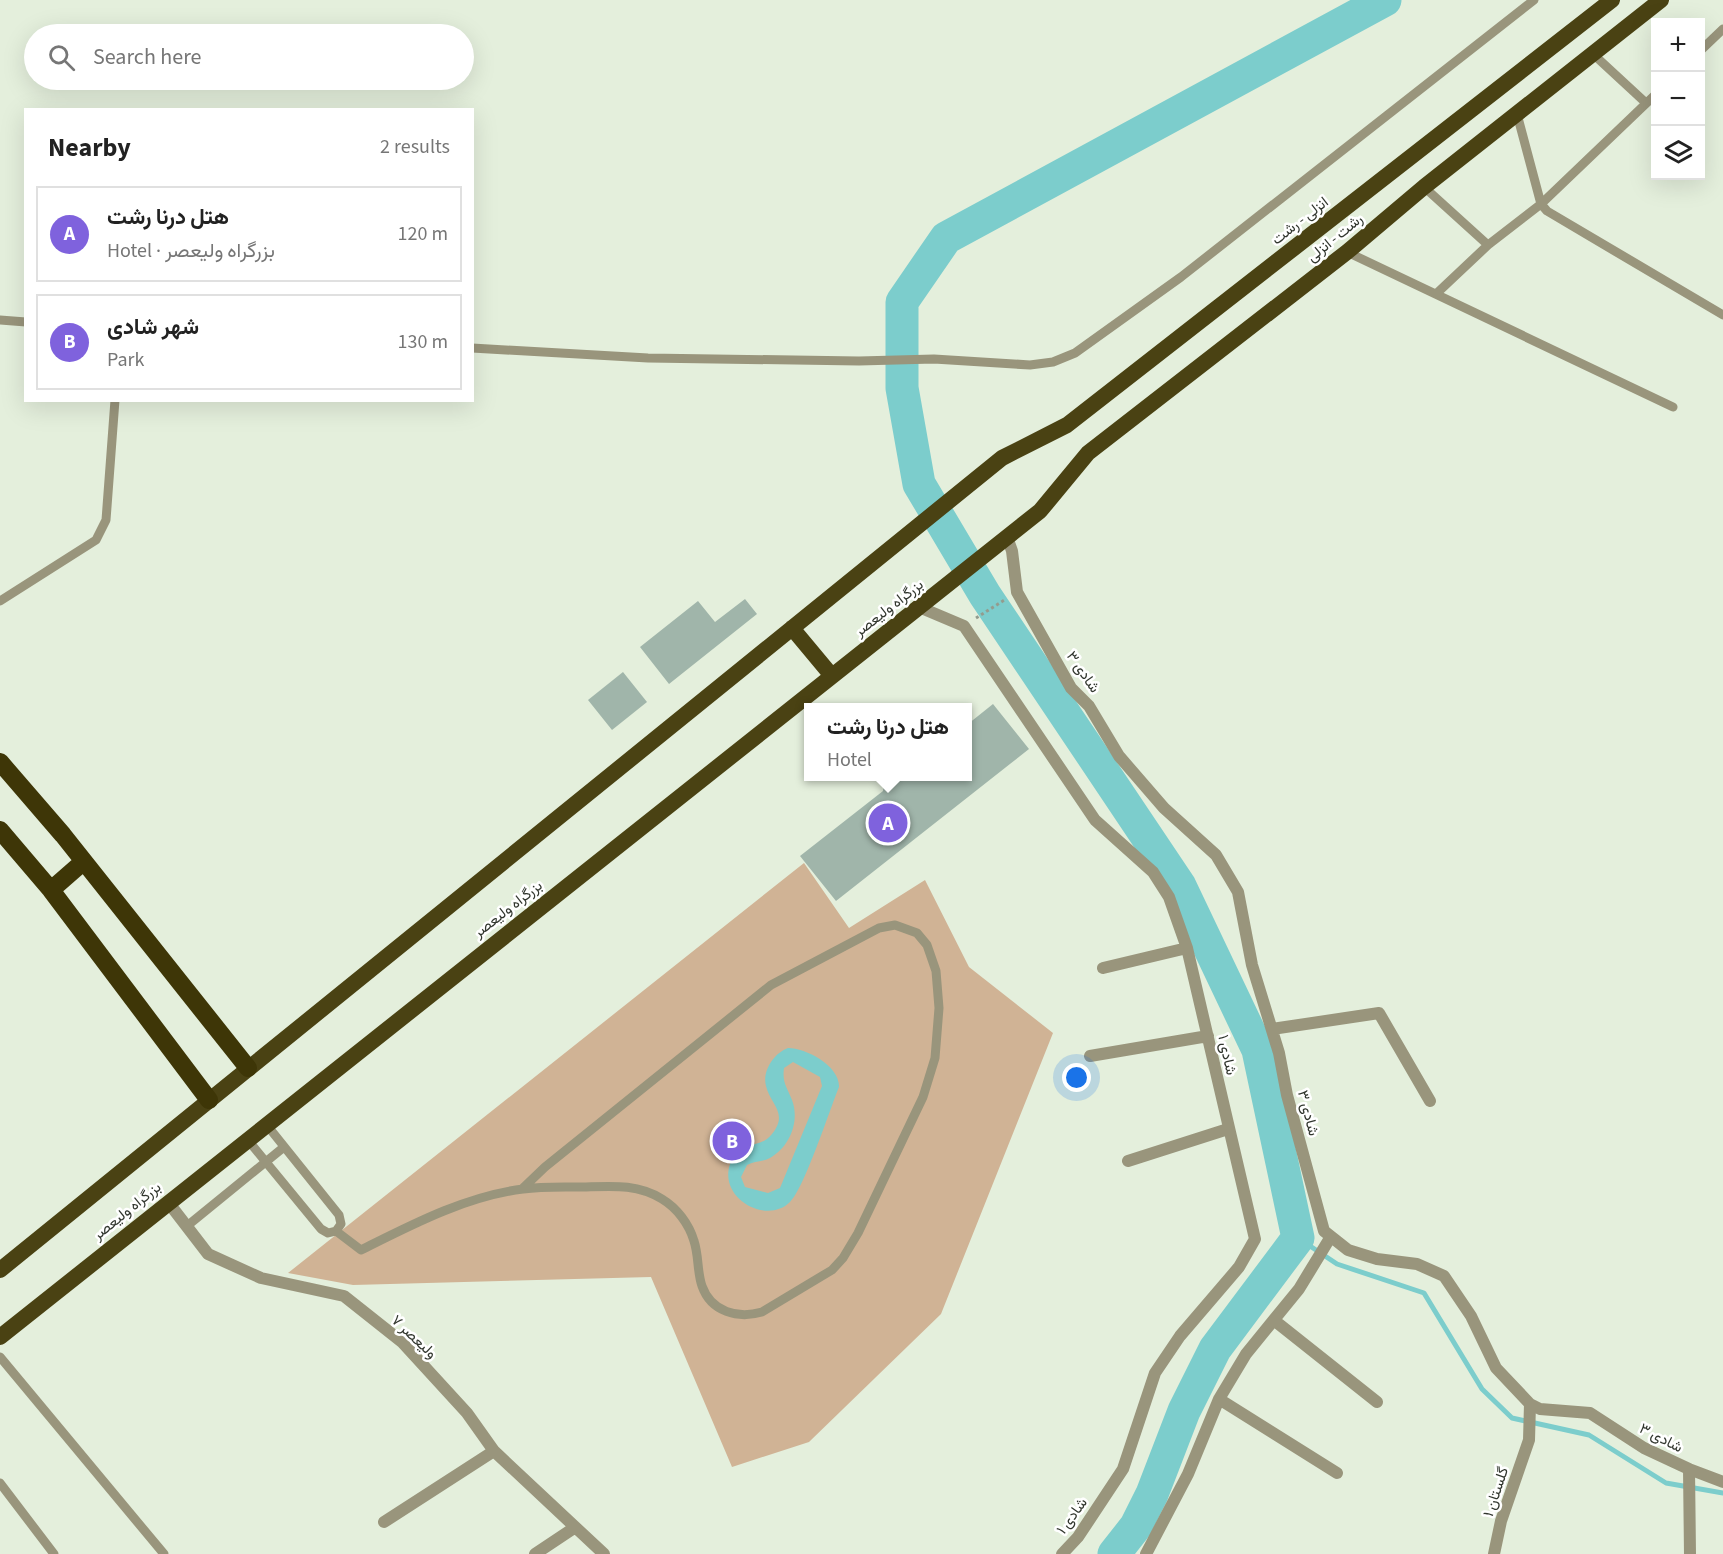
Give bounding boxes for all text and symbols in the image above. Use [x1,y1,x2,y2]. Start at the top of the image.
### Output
map controls [1651,18,1705,180]
button: + [1651,18,1705,72]
search box [24,24,474,90]
icon: search [45,41,78,74]
text: Search here [93,41,201,73]
button: − [1651,72,1705,126]
button: layers [1651,126,1705,180]
text: Nearby [48,129,131,166]
text: 2 results [380,133,450,161]
street label: انزلی - رشت [1267,192,1333,250]
text: هتل درنا رشت [107,201,229,233]
street label: رشت - انزلی [1302,209,1368,267]
text: A [64,220,75,248]
text: 120 m [398,220,448,248]
text: Hotel · بزرگراه ولیعصر [107,237,275,265]
text: شهر شادی [107,311,199,343]
text: B [63,328,76,356]
text: 130 m [398,328,448,356]
text: Park [107,346,144,374]
street label: بزرگراه ولیعصر [849,574,928,642]
street label: شادی ۳ [1061,647,1105,697]
popup [804,703,972,781]
text: هتل درنا رشت [827,711,949,743]
text: Hotel [827,746,872,774]
pin: A [868,800,908,846]
street label: بزرگراه ولیعصر [468,875,547,943]
street label: شادی ۱ [1212,1033,1242,1077]
your location [1062,1063,1091,1092]
street label: شادی ۳ [1292,1088,1324,1138]
pin: B [712,1118,752,1164]
street label: بزرگراه ولیعصر [88,1177,166,1246]
street label: ولیعصر ۷ [387,1310,441,1364]
street label: شادی ۳ [1636,1418,1687,1458]
street label: گلستان ۱ [1478,1464,1514,1520]
street label: شادی ۱ [1051,1493,1093,1539]

